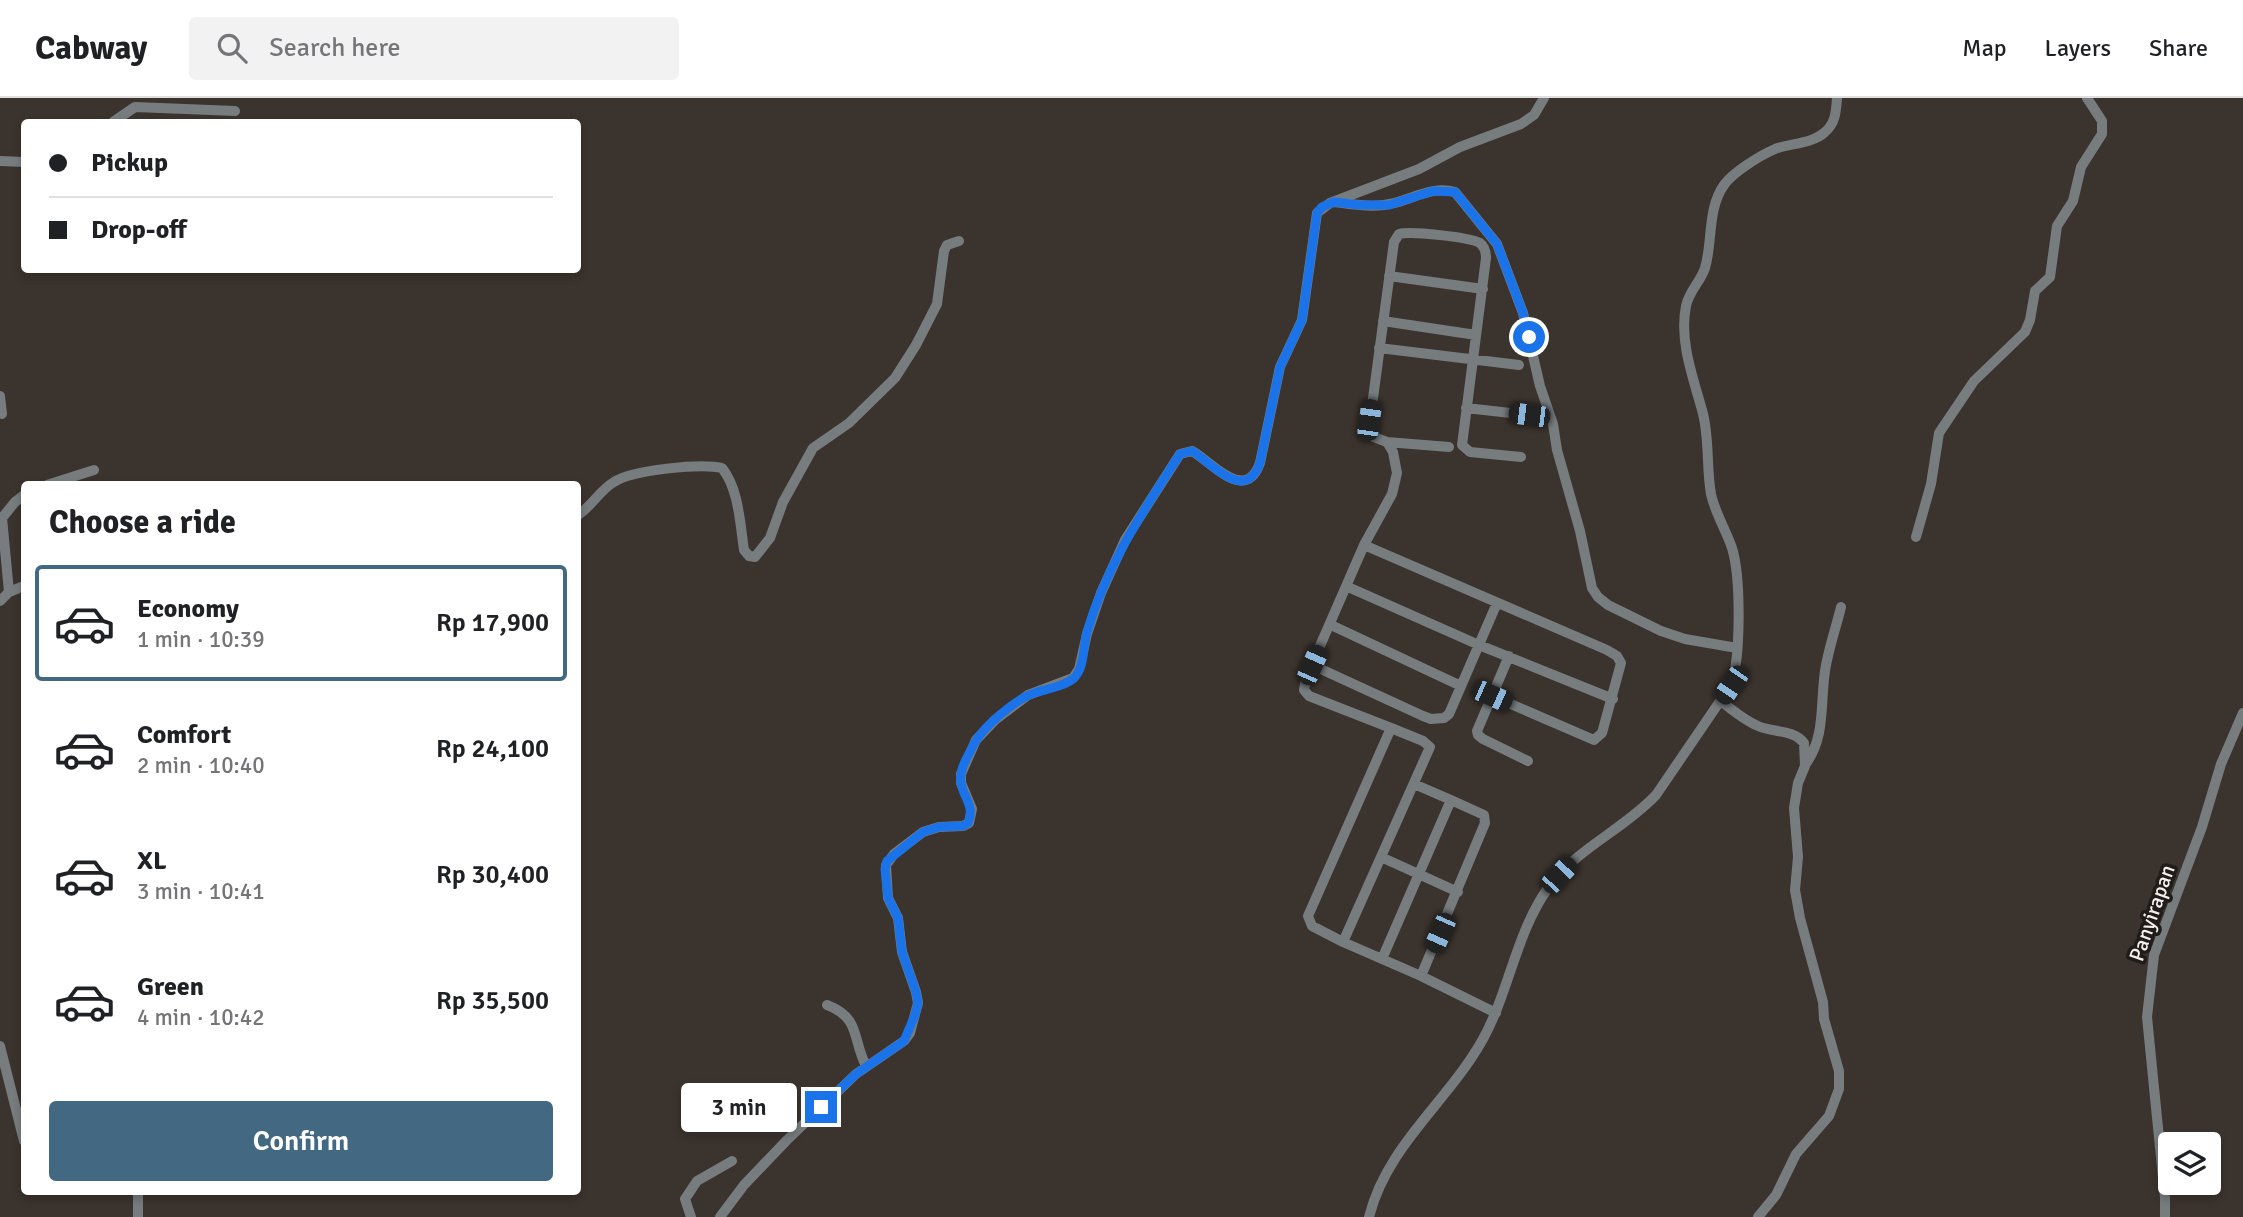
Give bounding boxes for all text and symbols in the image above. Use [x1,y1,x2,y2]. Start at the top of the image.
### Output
search box [189,17,679,80]
text: Cabway [35,28,147,69]
icon: search [213,29,251,67]
text: Search here [269,32,400,64]
text: Map [1962,33,2007,63]
text: Layers [2045,33,2111,63]
text: Share [2149,33,2208,63]
text: Pickup [91,147,168,179]
text: Drop-off [91,214,187,246]
route start [1513,321,1545,353]
car [1356,398,1383,442]
car [1507,402,1552,428]
text: Choose a ride [49,503,236,542]
icon: car [53,592,116,655]
text: Economy [137,593,239,625]
text: Rp 17,900 [436,607,549,639]
text: 1 min · 10:39 [137,625,265,654]
car [1294,642,1331,688]
car [1711,662,1752,708]
car [1469,678,1516,714]
icon: car [53,718,116,781]
text: Comfort [137,719,231,751]
text: Rp 24,100 [436,733,549,765]
text: 2 min · 10:40 [137,751,265,780]
icon: car [53,844,116,907]
text: XL [137,845,167,877]
car [1537,852,1582,898]
text: Rp 30,400 [436,859,549,891]
street label: Panyirapan [2123,861,2181,965]
text: 3 min · 10:41 [137,877,265,906]
car [1422,910,1459,956]
icon: car [53,970,116,1033]
text: Green [137,971,204,1003]
text: Rp 35,500 [436,985,549,1017]
text: 4 min · 10:42 [137,1003,265,1032]
callout: 3 min [681,1082,796,1132]
route end [805,1091,837,1123]
text: 3 min [711,1093,767,1122]
button: Confirm [49,1101,553,1181]
map controls [2158,1132,2221,1195]
button: layers [2158,1132,2221,1195]

